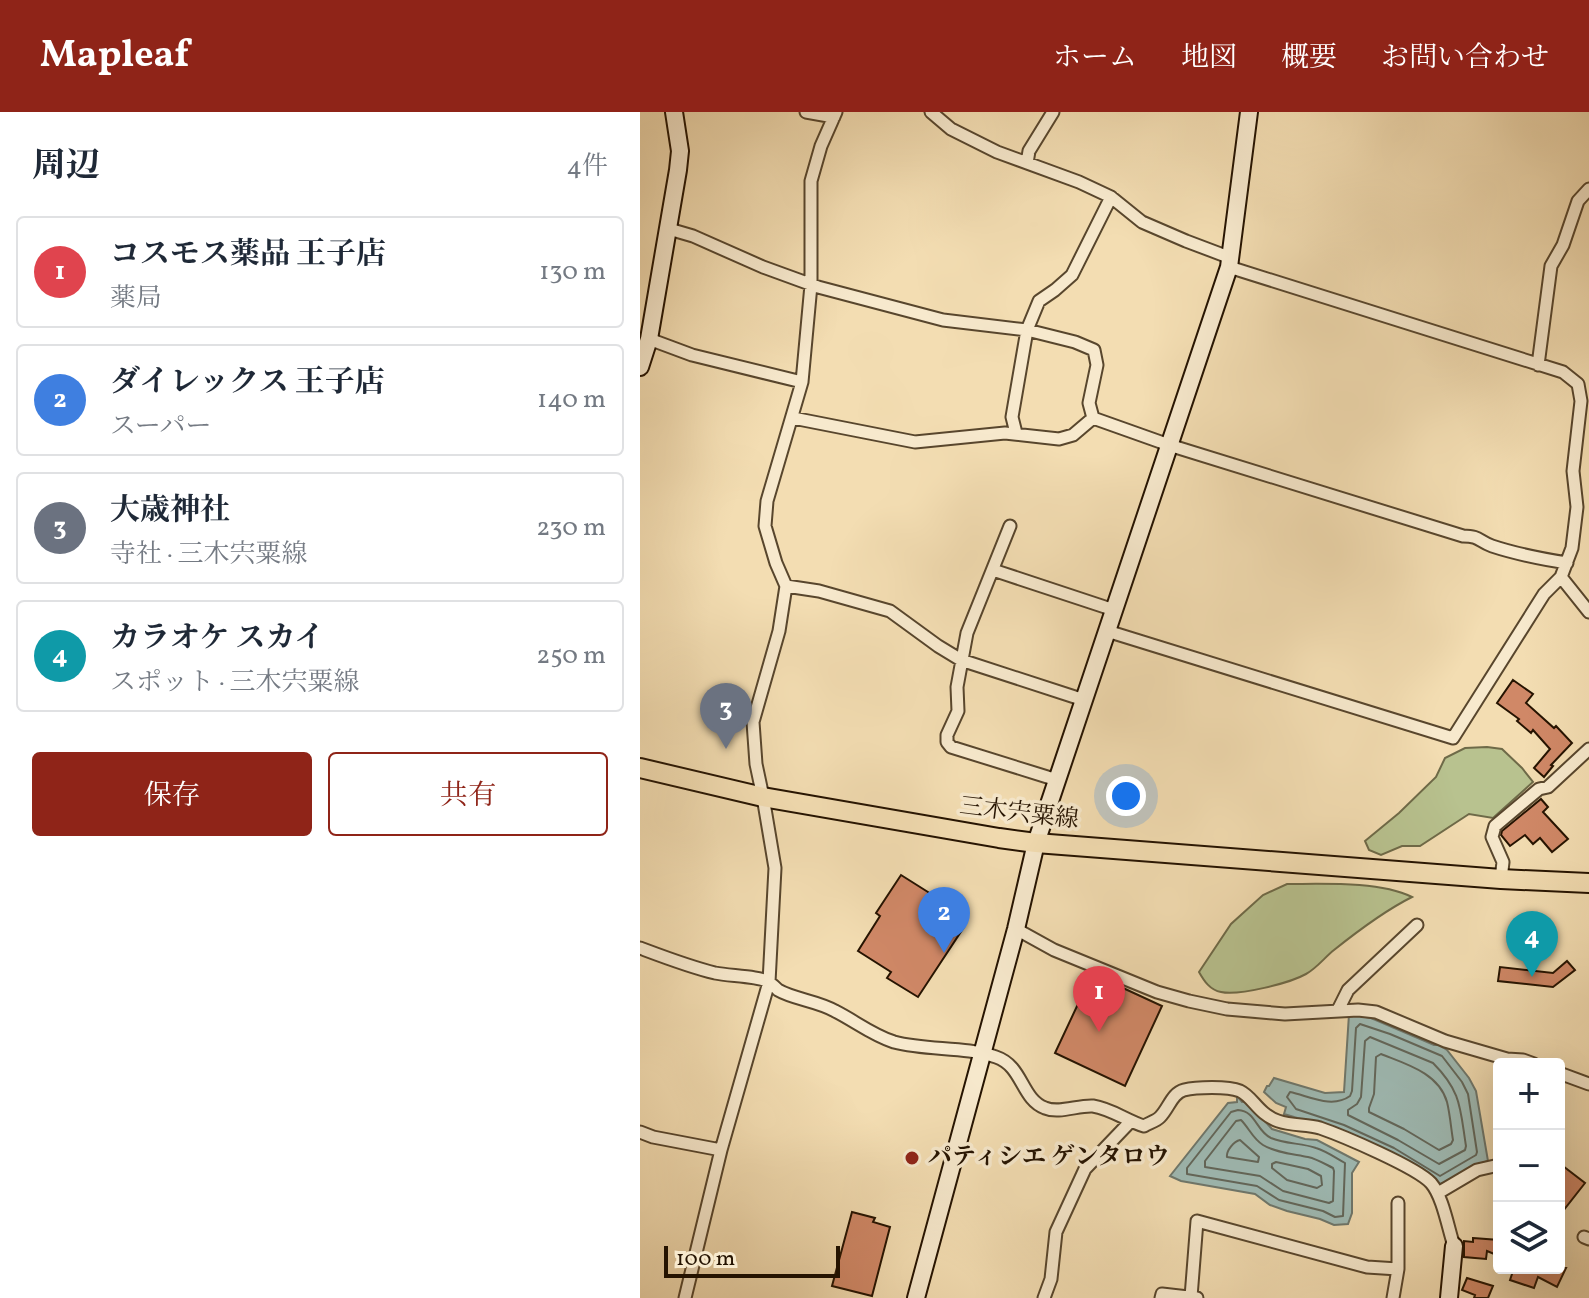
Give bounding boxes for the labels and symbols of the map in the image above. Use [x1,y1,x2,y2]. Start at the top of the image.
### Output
pin: 3 [700,683,752,749]
your location [1106,776,1146,816]
street label: 三木宍粟線 [957,790,1081,838]
pin: 2 [918,887,970,953]
pin: 4 [1506,911,1558,977]
pin: 1 [1073,966,1125,1032]
place label: パティシエ ゲンタロウ [928,1141,1169,1175]
marker: パティシエ ゲンタロウ [903,1149,921,1167]
scale bar [664,1242,840,1278]

